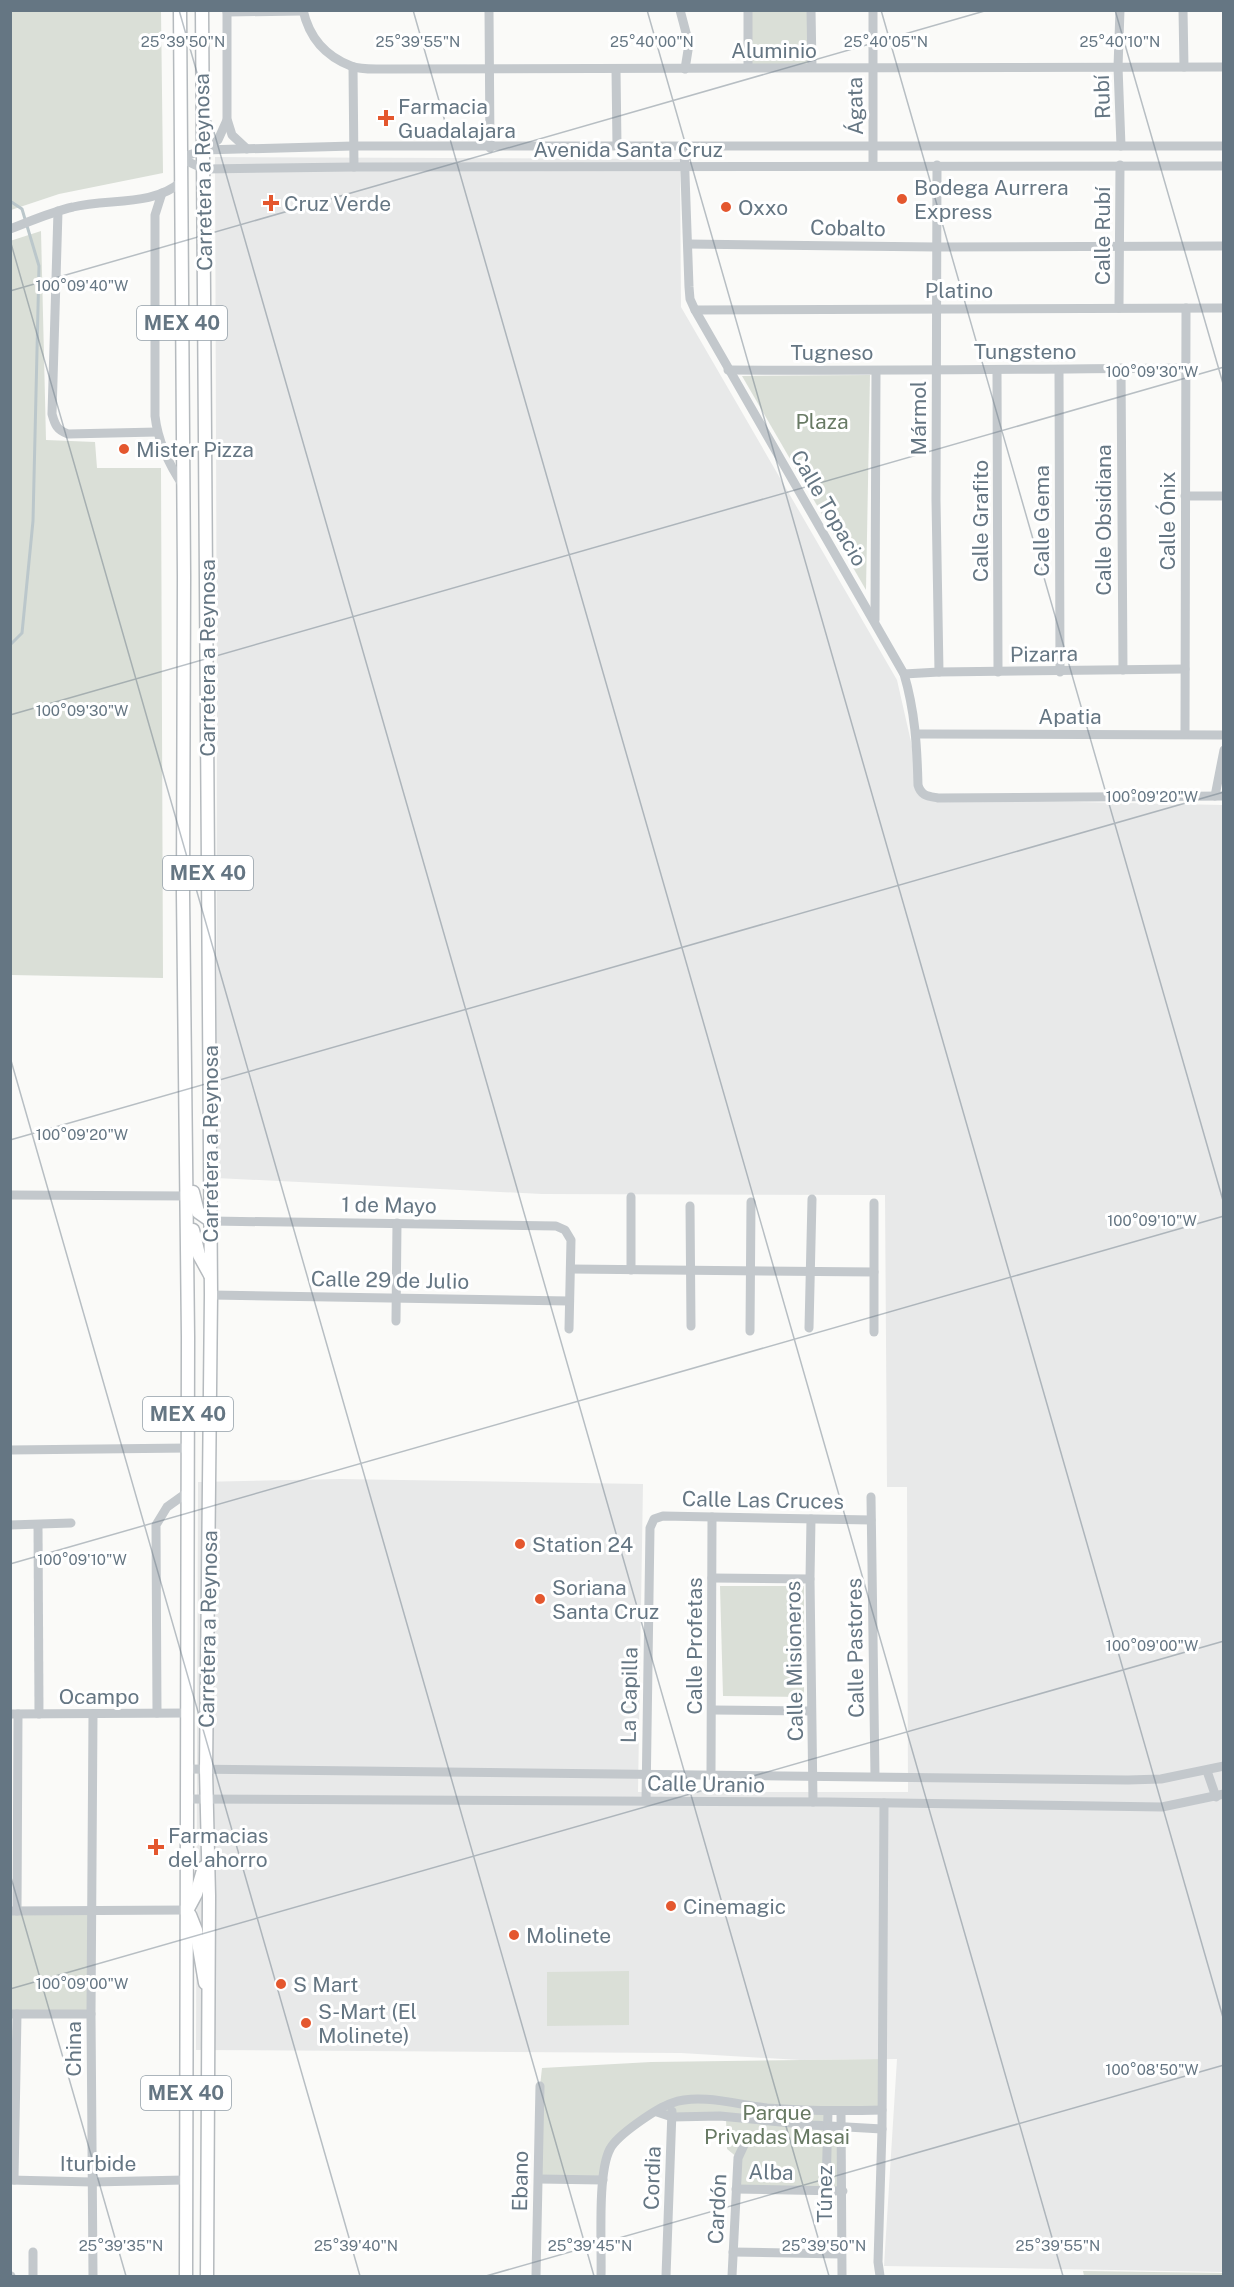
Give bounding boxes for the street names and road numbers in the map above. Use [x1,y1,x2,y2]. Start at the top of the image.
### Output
street label: Aluminio [731,38,817,63]
street label: Carretera a Reynosa [189,73,217,271]
street label: Rubí [1089,74,1115,119]
street label: Ágata [842,77,868,135]
street label: Avenida Santa Cruz [533,137,723,162]
street label: Calle Rubí [1090,186,1115,285]
street label: Cobalto [810,215,886,241]
street label: Platino [925,278,993,303]
road number: MEX 40 [137,306,227,340]
street label: Tungsteno [974,339,1076,364]
street label: Tugneso [791,340,873,365]
street label: Mármol [906,381,931,455]
street label: Calle Obsidiana [1091,444,1116,596]
street label: Calle Topacio [786,446,872,570]
street label: Calle Grafito [968,460,993,582]
street label: Calle Gema [1029,465,1054,577]
street label: Calle Ónix [1155,471,1180,571]
street label: Carretera a Reynosa [195,559,220,757]
street label: Pizarra [1010,641,1078,667]
street label: Apatia [1038,704,1102,729]
road number: MEX 40 [163,856,253,890]
street label: Carretera a Reynosa [198,1045,223,1243]
street label: 1 de Mayo [341,1192,437,1218]
street label: Calle 29 de Julio [311,1266,469,1294]
road number: MEX 40 [143,1397,233,1431]
street label: Calle Las Cruces [682,1486,844,1514]
street label: Carretera a Reynosa [194,1530,222,1728]
street label: Calle Profetas [682,1577,707,1715]
street label: Calle Pastores [841,1578,869,1718]
street label: Calle Misioneros [780,1580,808,1742]
street label: La Capilla [616,1647,642,1743]
street label: Ocampo [59,1684,139,1709]
street label: Calle Uranio [647,1770,765,1798]
street label: China [61,2021,86,2077]
road number: MEX 40 [141,2076,231,2110]
street label: Cordia [638,2146,666,2210]
street label: Ebano [507,2150,533,2212]
street label: Iturbide [60,2151,136,2176]
street label: Alba [748,2159,794,2185]
street label: Túnez [812,2165,837,2223]
street label: Cardón [703,2173,731,2245]

